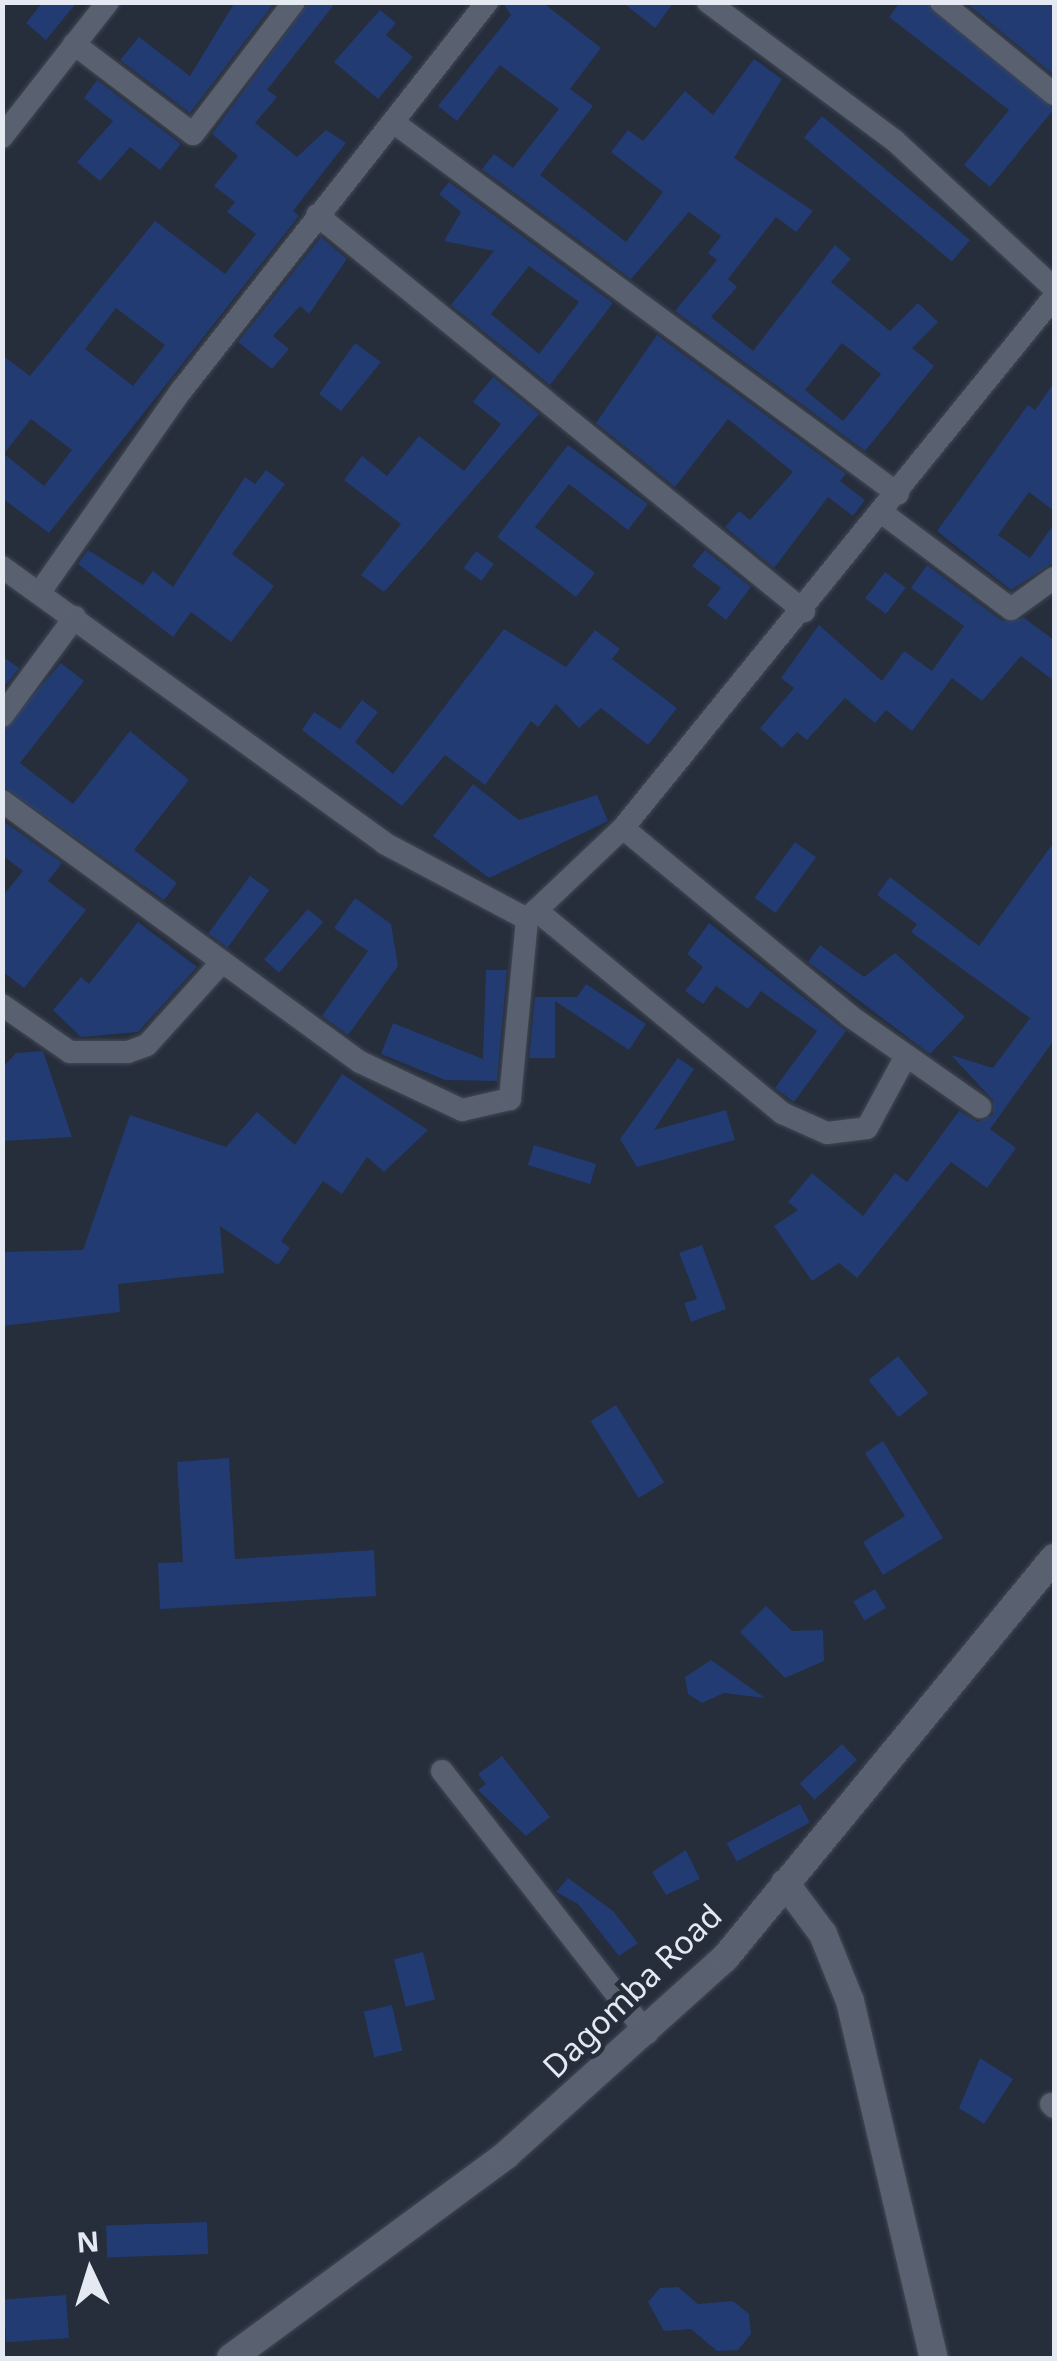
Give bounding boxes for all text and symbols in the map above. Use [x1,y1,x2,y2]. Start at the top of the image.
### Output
street label: Dagomba Road [535,1896,729,2086]
north arrow [40,2221,140,2321]
text: N [75,2221,101,2261]

